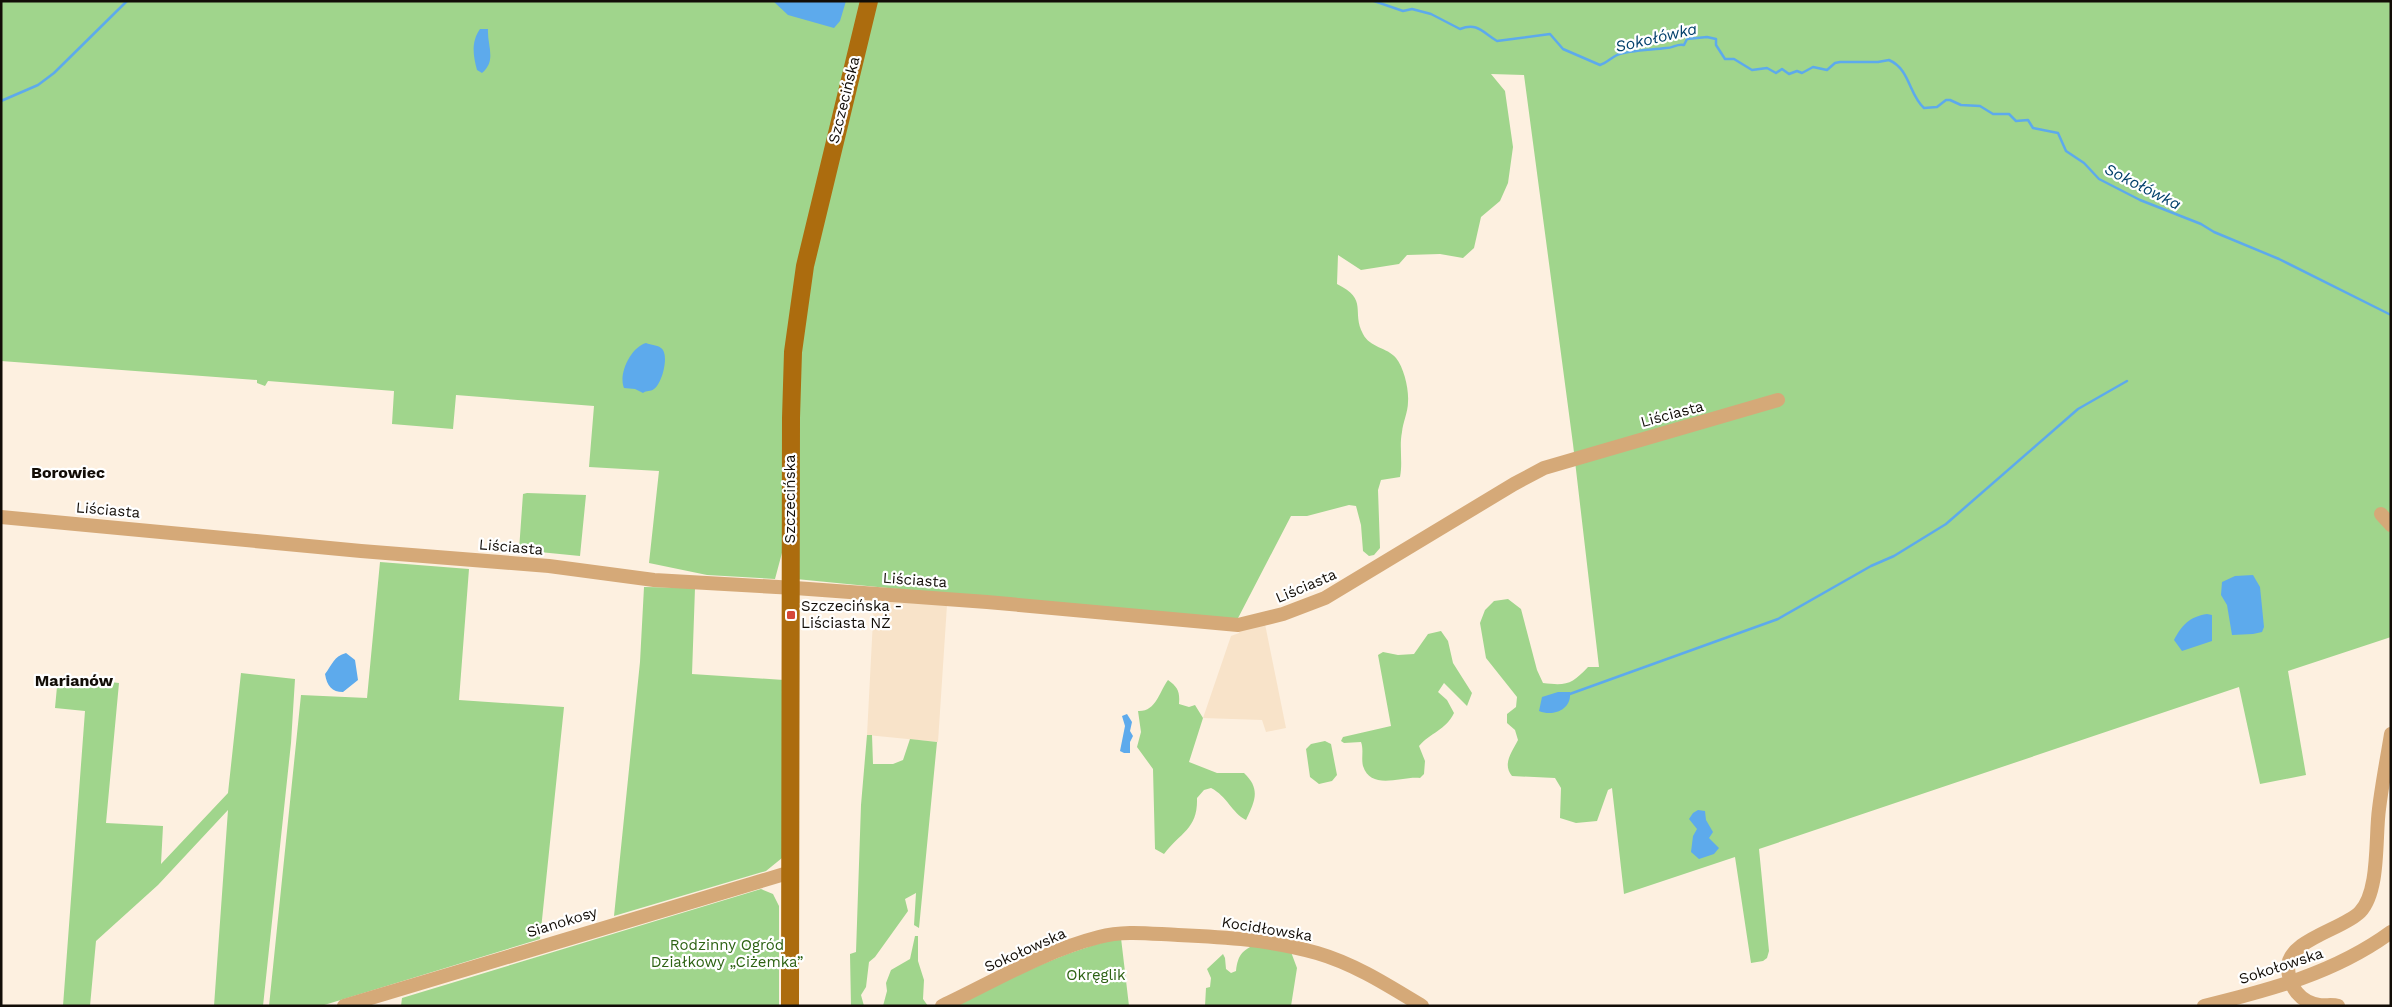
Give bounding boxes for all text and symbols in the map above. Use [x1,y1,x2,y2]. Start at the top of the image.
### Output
water label: Sokołówka [1613,19,1699,56]
street label: Szczecińska [825,54,864,145]
water label: Sokołówka [2101,159,2184,214]
street label: Liściasta [1639,397,1706,431]
street label: Szczecińska [781,454,799,543]
district label: Borowiec [31,463,105,482]
street label: Liściasta [75,498,141,522]
street label: Liściasta [478,535,544,559]
street label: Liściasta [1273,565,1340,607]
street label: Liściasta [882,569,948,591]
place label: Szczecińska - Liściasta NŻ [801,597,902,632]
marker: Szczecińska - Liściasta NŻ [785,609,797,621]
district label: Marianów [35,671,114,690]
street label: Sianokosy [525,903,600,941]
street label: Kocidłowska [1220,913,1314,945]
street label: Sokołowska [981,924,1069,976]
park label: Rodzinny Ogród Działkowy „Ciżemka” [651,936,803,971]
street label: Sokołowska [2237,944,2326,988]
park label: Okręglik [1066,966,1126,984]

